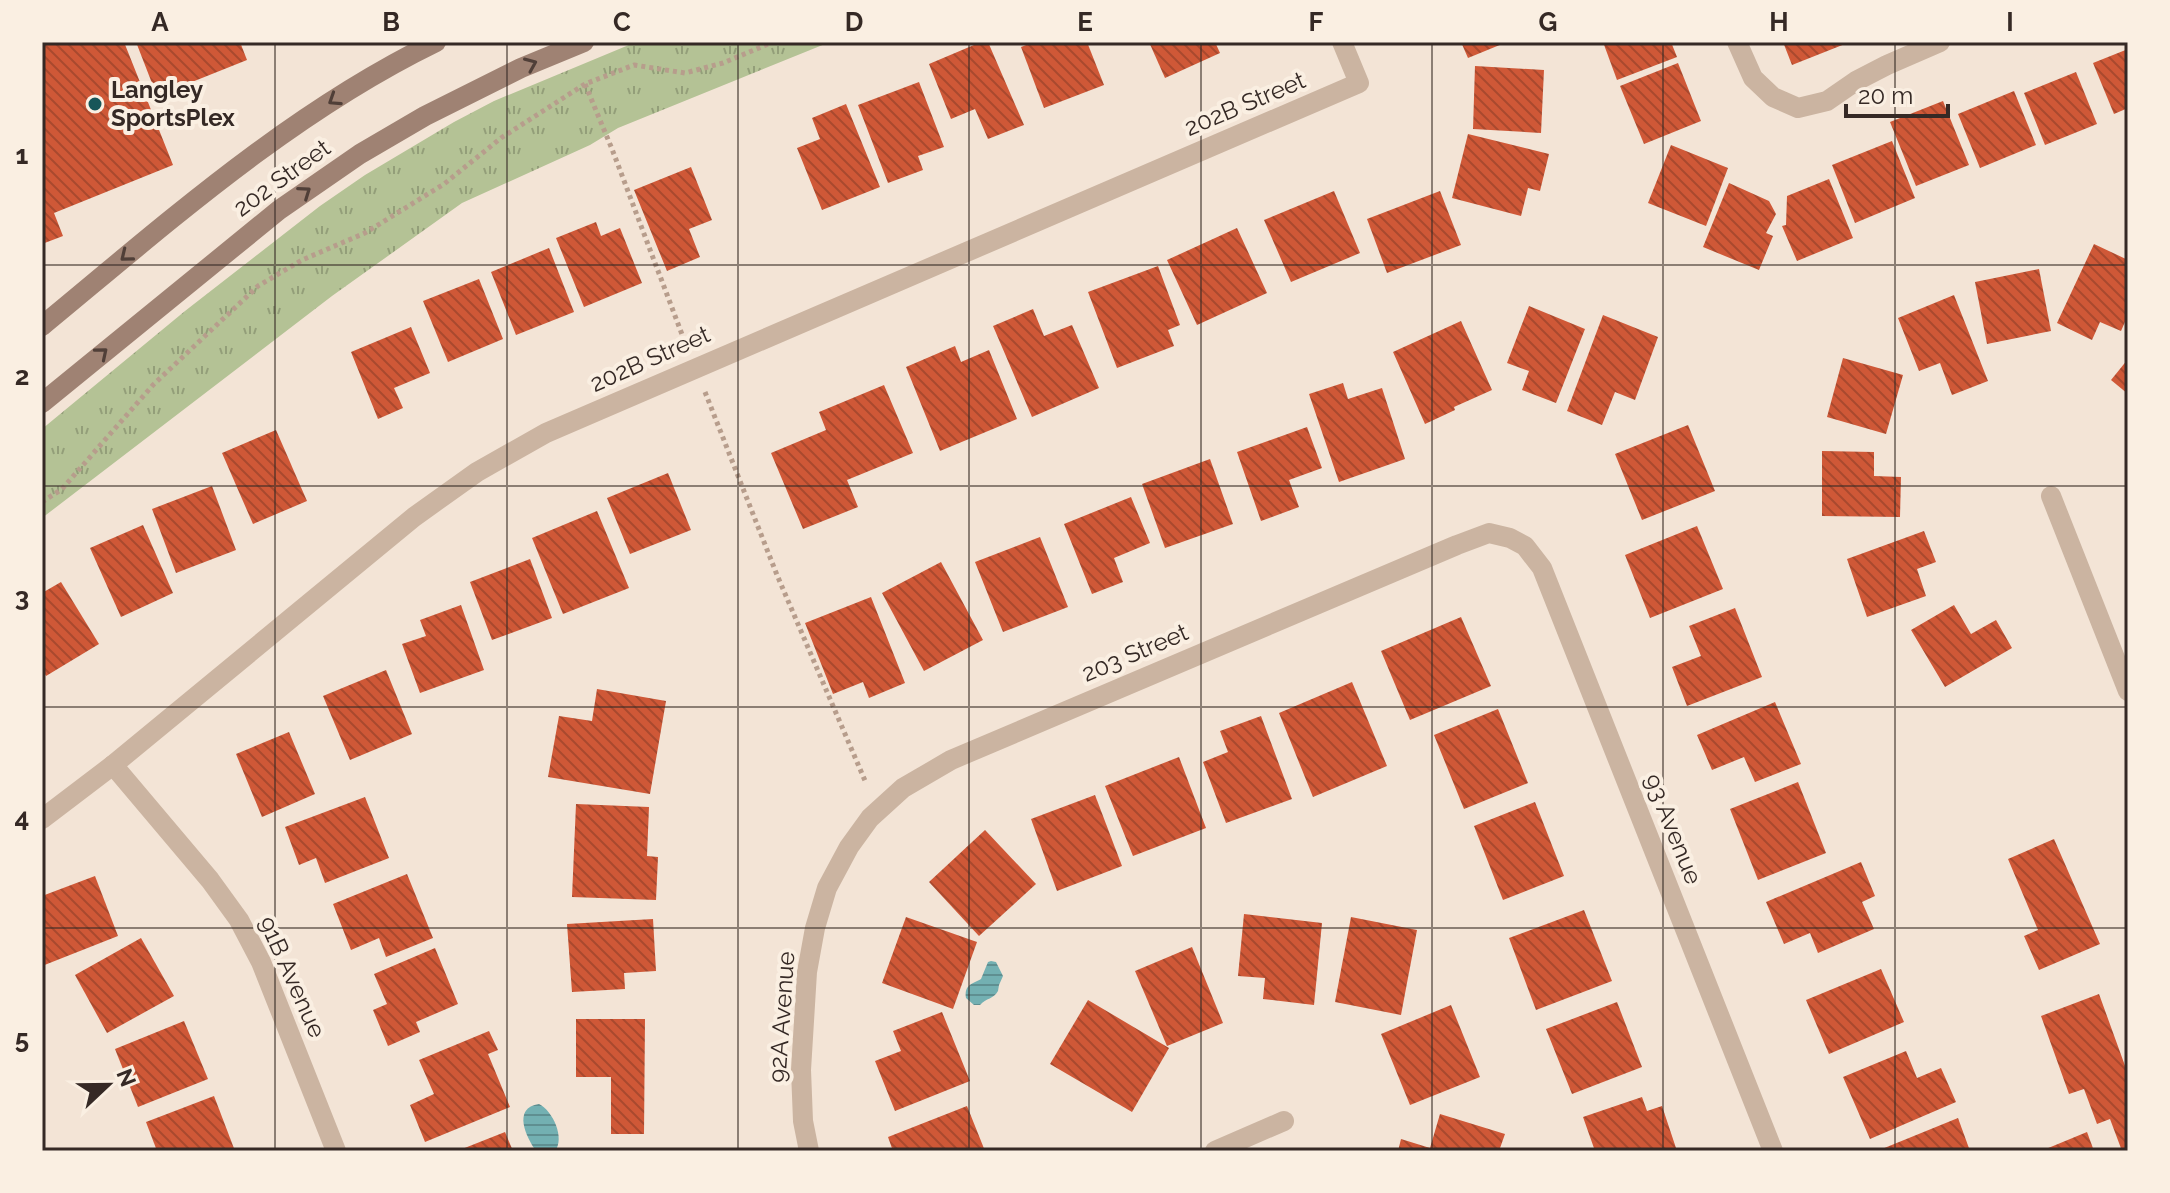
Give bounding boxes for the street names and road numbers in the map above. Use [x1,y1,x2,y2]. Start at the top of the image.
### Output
street label: 202B Street [1180,65,1310,142]
street label: 202 Street [228,133,336,222]
street label: 202B Street [585,319,714,398]
street label: 203 Street [1077,617,1192,688]
street label: 93 Avenue [1638,769,1709,888]
street label: 91B Avenue [253,912,332,1042]
street label: 92A Avenue [762,950,801,1084]

